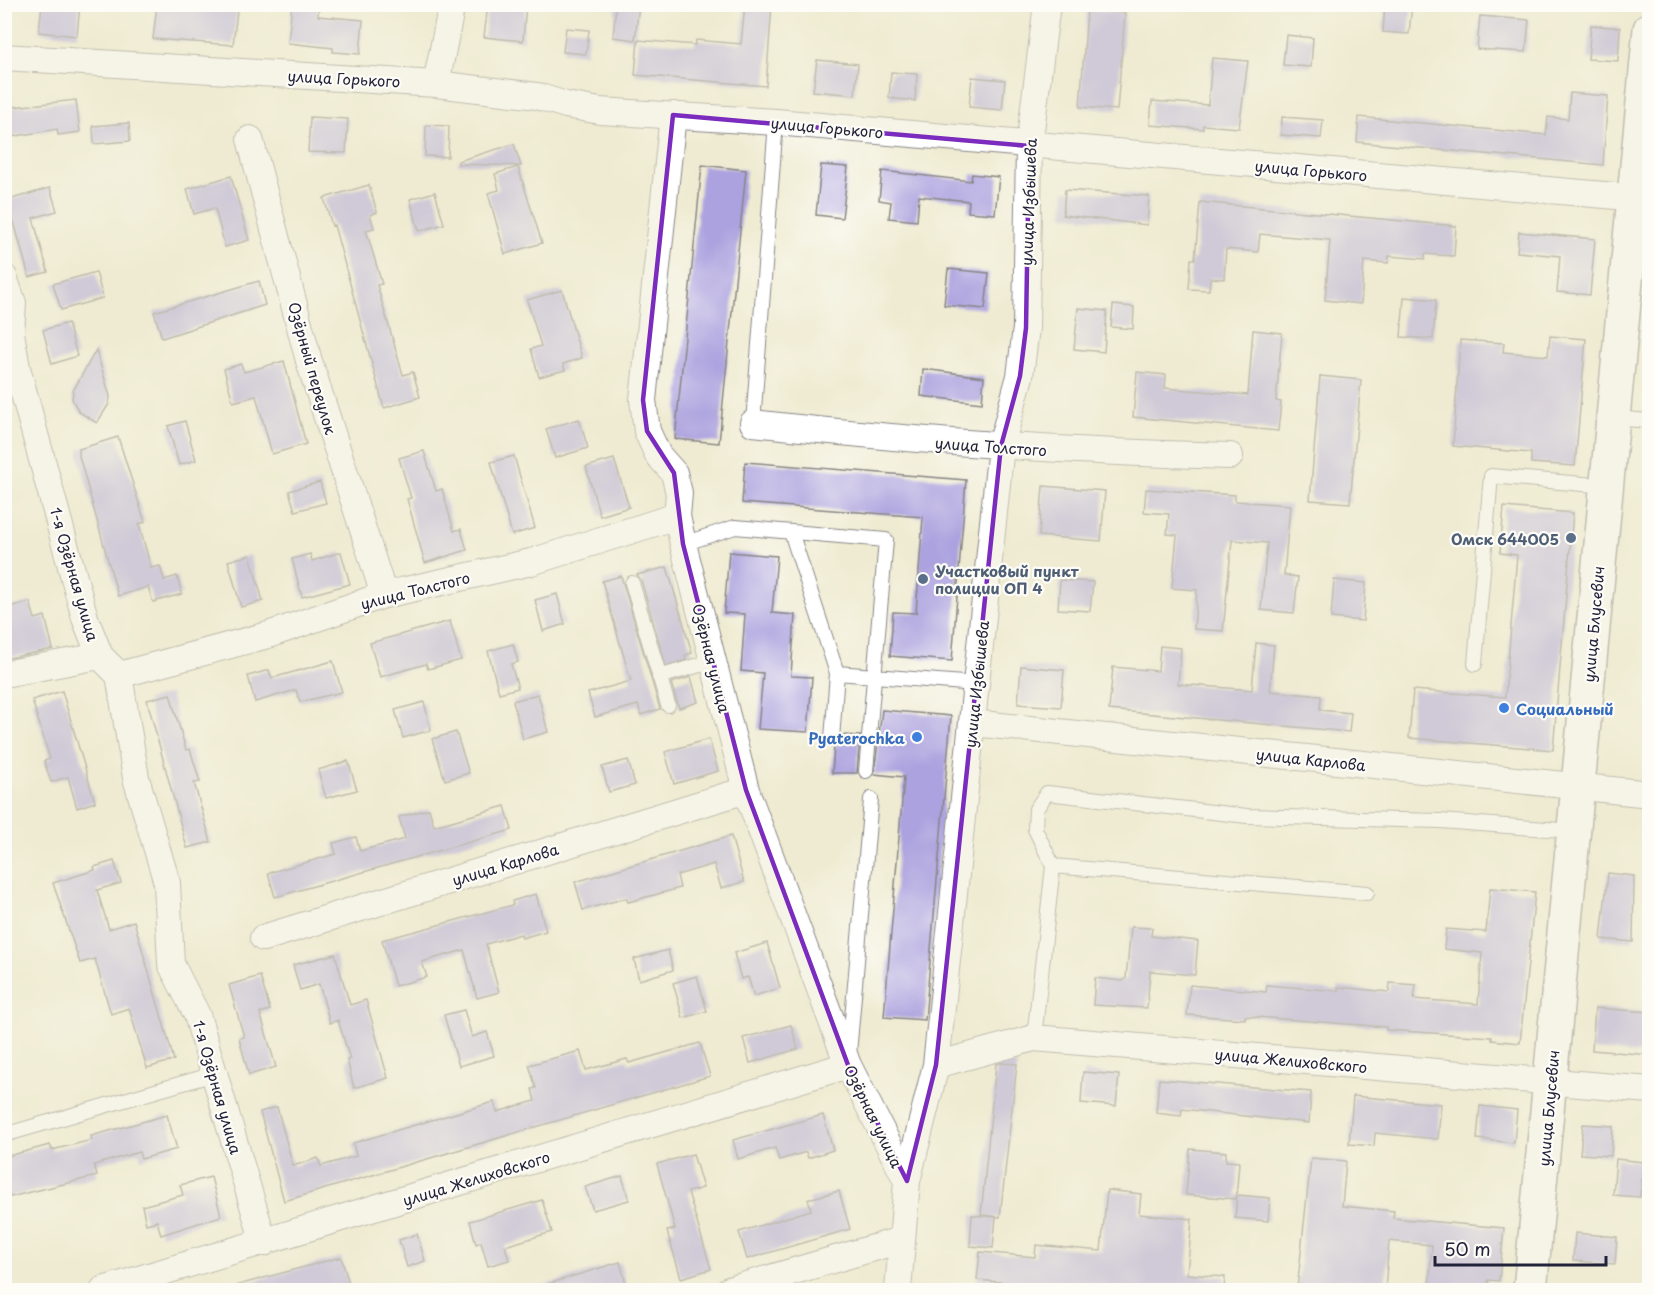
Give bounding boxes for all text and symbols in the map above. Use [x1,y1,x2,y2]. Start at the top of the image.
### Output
street label: улица Горького [287,64,401,92]
street label: улица Горького [770,111,884,143]
street label: улица Избышева [1014,137,1042,266]
street label: улица Горького [1254,154,1368,186]
street label: Озёрный переулок [283,299,343,437]
street label: улица Толстого [934,431,1048,461]
street label: 1-я Озёрная улица [45,504,105,644]
place label: Омск 644005 [1451,527,1559,550]
marker: Омск 644005 [1564,531,1578,545]
place label: Участковый пункт полиции ОП 4 [935,559,1080,599]
street label: улица Толстого [358,565,472,615]
street label: улица Блусевич [1576,565,1610,683]
marker: Участковый пункт полиции ОП 4 [916,572,930,586]
street label: Озёрная улица [687,601,737,716]
street label: улица Избышева [958,619,994,749]
place label: Социальный [1516,697,1614,720]
marker: Социальный [1497,701,1511,715]
place label: Pyaterochka [808,726,905,749]
marker: Pyaterochka [910,730,924,744]
street label: улица Карлова [1255,742,1368,776]
street label: улица Карлова [449,837,562,891]
street label: 1-я Озёрная улица [188,1017,248,1157]
street label: улица Желиховского [1214,1042,1368,1078]
street label: улица Блусевич [1531,1049,1565,1167]
street label: Озёрная улица [839,1061,909,1172]
street label: улица Желиховского [400,1145,552,1211]
scale bar [1435,1229,1606,1267]
text: 50 m [1444,1235,1491,1262]

